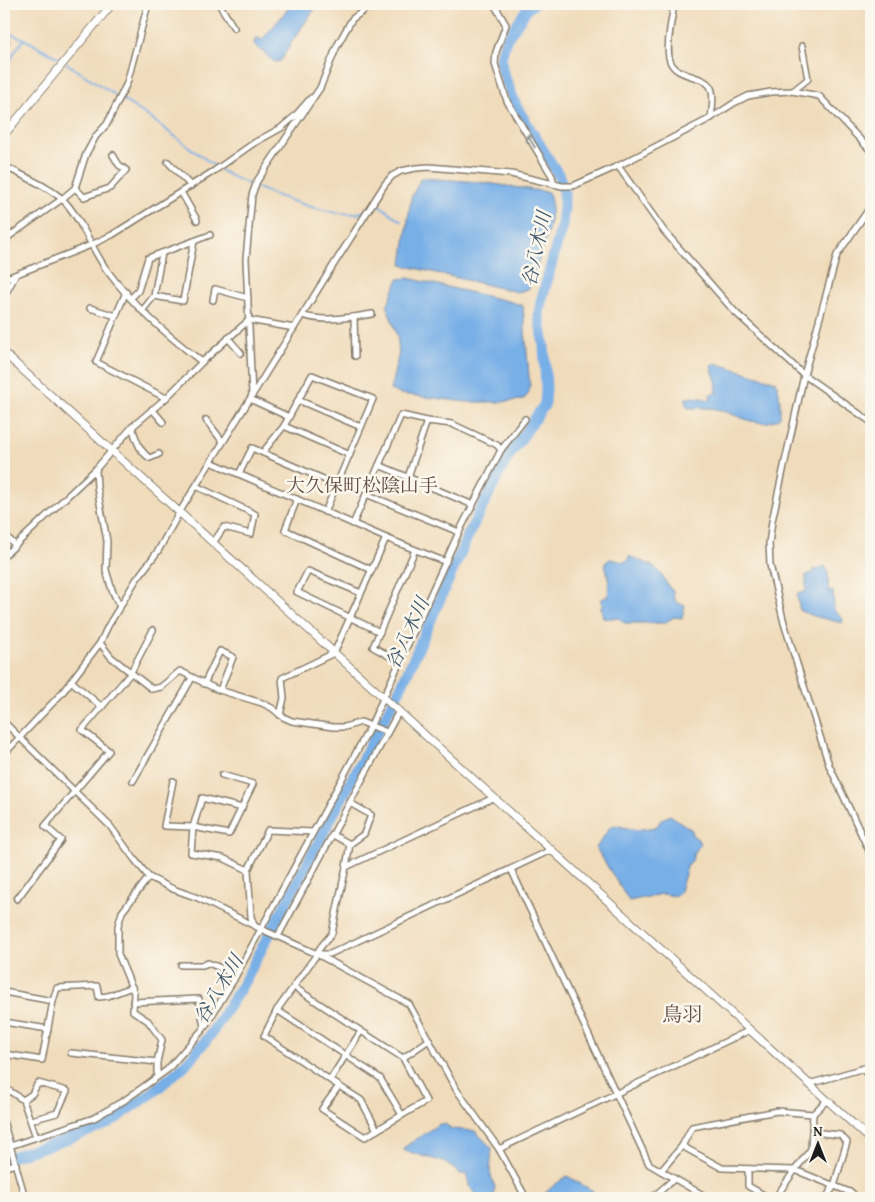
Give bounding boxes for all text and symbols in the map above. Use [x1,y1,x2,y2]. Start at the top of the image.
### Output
one-way arrow [526,135,536,149]
water label: 谷八木川 [514,207,558,289]
district label: 大久保町松陰山手 [286,471,438,499]
water label: 谷八木川 [378,591,437,673]
water label: 谷八木川 [186,948,251,1029]
district label: 鳥羽 [662,999,702,1028]
north arrow [792,1120,842,1170]
text: N [813,1121,823,1141]

